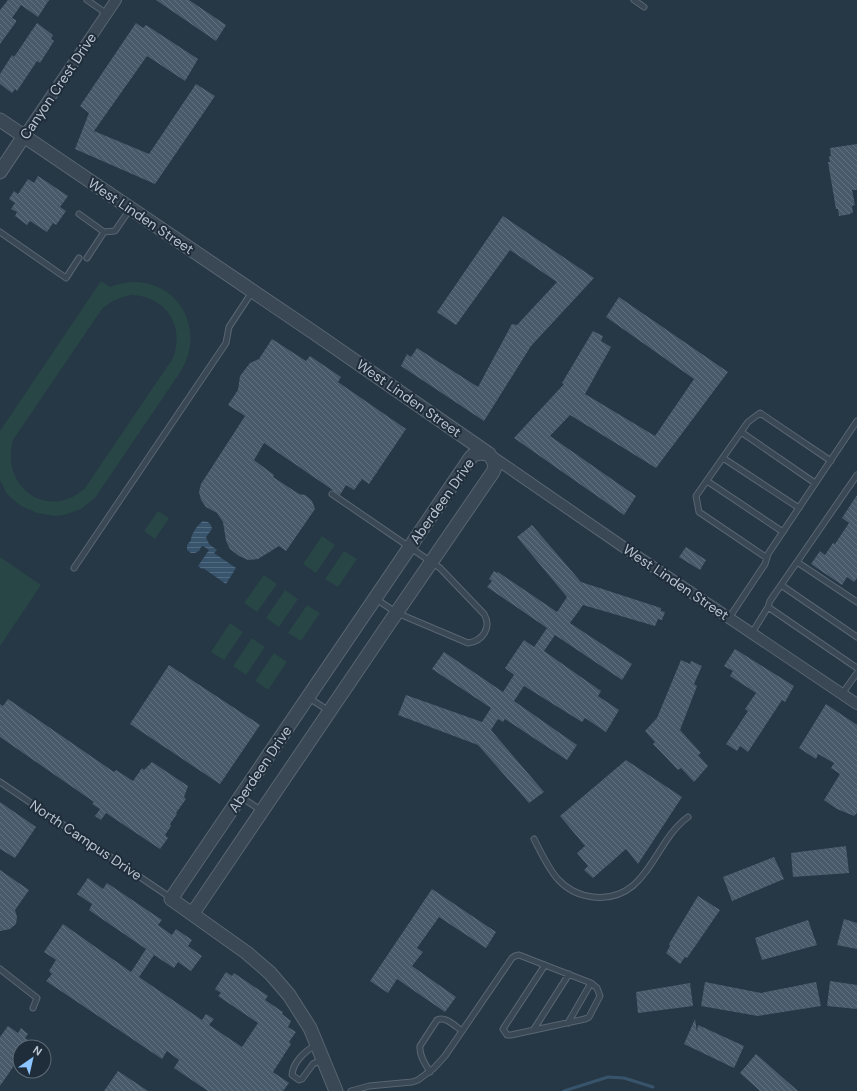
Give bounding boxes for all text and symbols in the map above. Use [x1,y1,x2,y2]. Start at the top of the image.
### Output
street label: Canyon Crest Drive [16,29,100,143]
street label: West Linden Street [85,174,197,258]
street label: West Linden Street [353,355,465,441]
street label: Aberdeen Drive [406,455,478,547]
street label: West Linden Street [620,540,732,624]
street label: Aberdeen Drive [224,722,296,816]
street label: North Campus Drive [27,796,145,884]
north arrow [12,1039,52,1079]
text: N [30,1043,45,1059]

